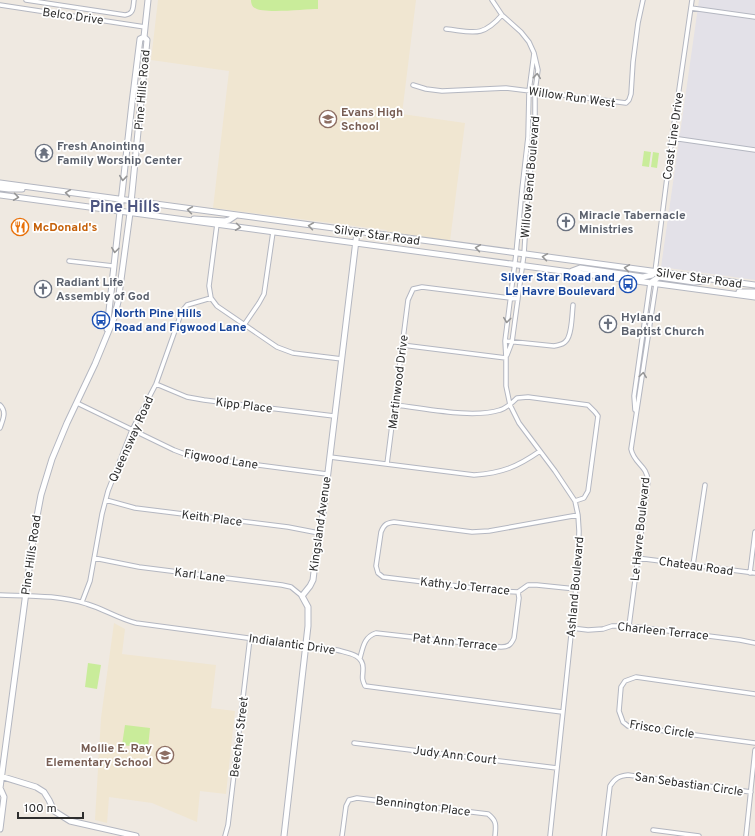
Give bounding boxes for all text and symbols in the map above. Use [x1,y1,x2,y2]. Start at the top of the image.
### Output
street label: Belco Drive [41,5,104,29]
street label: Pine Hills Road [132,49,154,131]
one-way arrow [532,73,541,79]
street label: Willow Run West [527,84,616,112]
street label: Coast Line Drive [660,91,688,181]
place label: Evans High School [341,105,403,135]
school or university icon: Evans High School [318,109,338,129]
street label: Willow Bend Boulevard [518,115,544,239]
place label: Fresh Anointing Family Worship Center [57,139,182,169]
temple icon: Fresh Anointing Family Worship Center [34,143,54,163]
one-way arrow [119,175,128,181]
one-way arrow [65,189,72,198]
one-way arrow [13,192,19,201]
district label: Pine Hills [90,198,160,218]
one-way arrow [187,205,193,214]
place label: Miracle Tabernacle Ministries [579,208,686,238]
church icon: Miracle Tabernacle Ministries [556,212,576,232]
restaurant icon: McDonald's [10,217,30,237]
place label: McDonald's [33,220,97,236]
one-way arrow [235,222,241,231]
one-way arrow [308,222,314,231]
street label: Silver Star Road [333,222,421,250]
one-way arrow [475,244,481,253]
one-way arrow [111,247,120,254]
one-way arrow [542,253,548,262]
one-way arrow [624,264,630,273]
street label: Silver Star Road [655,265,743,293]
place label: Silver Star Road and Le Havre Boulevard [501,270,615,300]
bus stop icon: Silver Star Road and Le Havre Boulevard [618,274,638,294]
place label: Radiant Life Assembly of God [56,275,150,305]
church icon: Radiant Life Assembly of God [33,279,53,299]
place label: North Pine Hills Road and Figwood Lane [114,306,247,336]
bus stop icon: North Pine Hills Road and Figwood Lane [91,310,111,330]
place label: Hyland Baptist Church [621,310,704,340]
church icon: Hyland Baptist Church [598,314,618,334]
one-way arrow [503,317,512,323]
street label: Martinwood Drive [385,334,413,430]
one-way arrow [638,372,647,378]
street label: Queensway Road [106,394,158,485]
street label: Kipp Place [215,395,273,417]
street label: Figwood Lane [183,446,259,474]
street label: Kingsland Avenue [306,475,336,573]
street label: Le Havre Boulevard [628,476,654,582]
street label: Keith Place [181,507,243,531]
street label: Pine Hills Road [18,514,46,596]
street label: Ashland Boulevard [564,536,588,638]
street label: Chateau Road [658,554,734,580]
street label: Karl Lane [173,565,226,587]
street label: Kathy Jo Terrace [419,574,511,600]
street label: Charleen Terrace [616,619,709,645]
street label: Indialantic Drive [248,631,336,659]
street label: Pat Ann Terrace [412,631,498,655]
street label: Beecher Street [227,696,253,778]
street label: Frisco Circle [628,717,695,743]
place label: Mollie E. Ray Elementary School [46,741,152,771]
street label: Judy Ann Court [412,743,498,769]
school or university icon: Mollie E. Ray Elementary School [155,745,175,765]
street label: San Sebastian Circle [633,769,744,801]
street label: Bennington Place [375,793,471,821]
scale bar [18,794,83,820]
text: 100 m [24,801,57,817]

